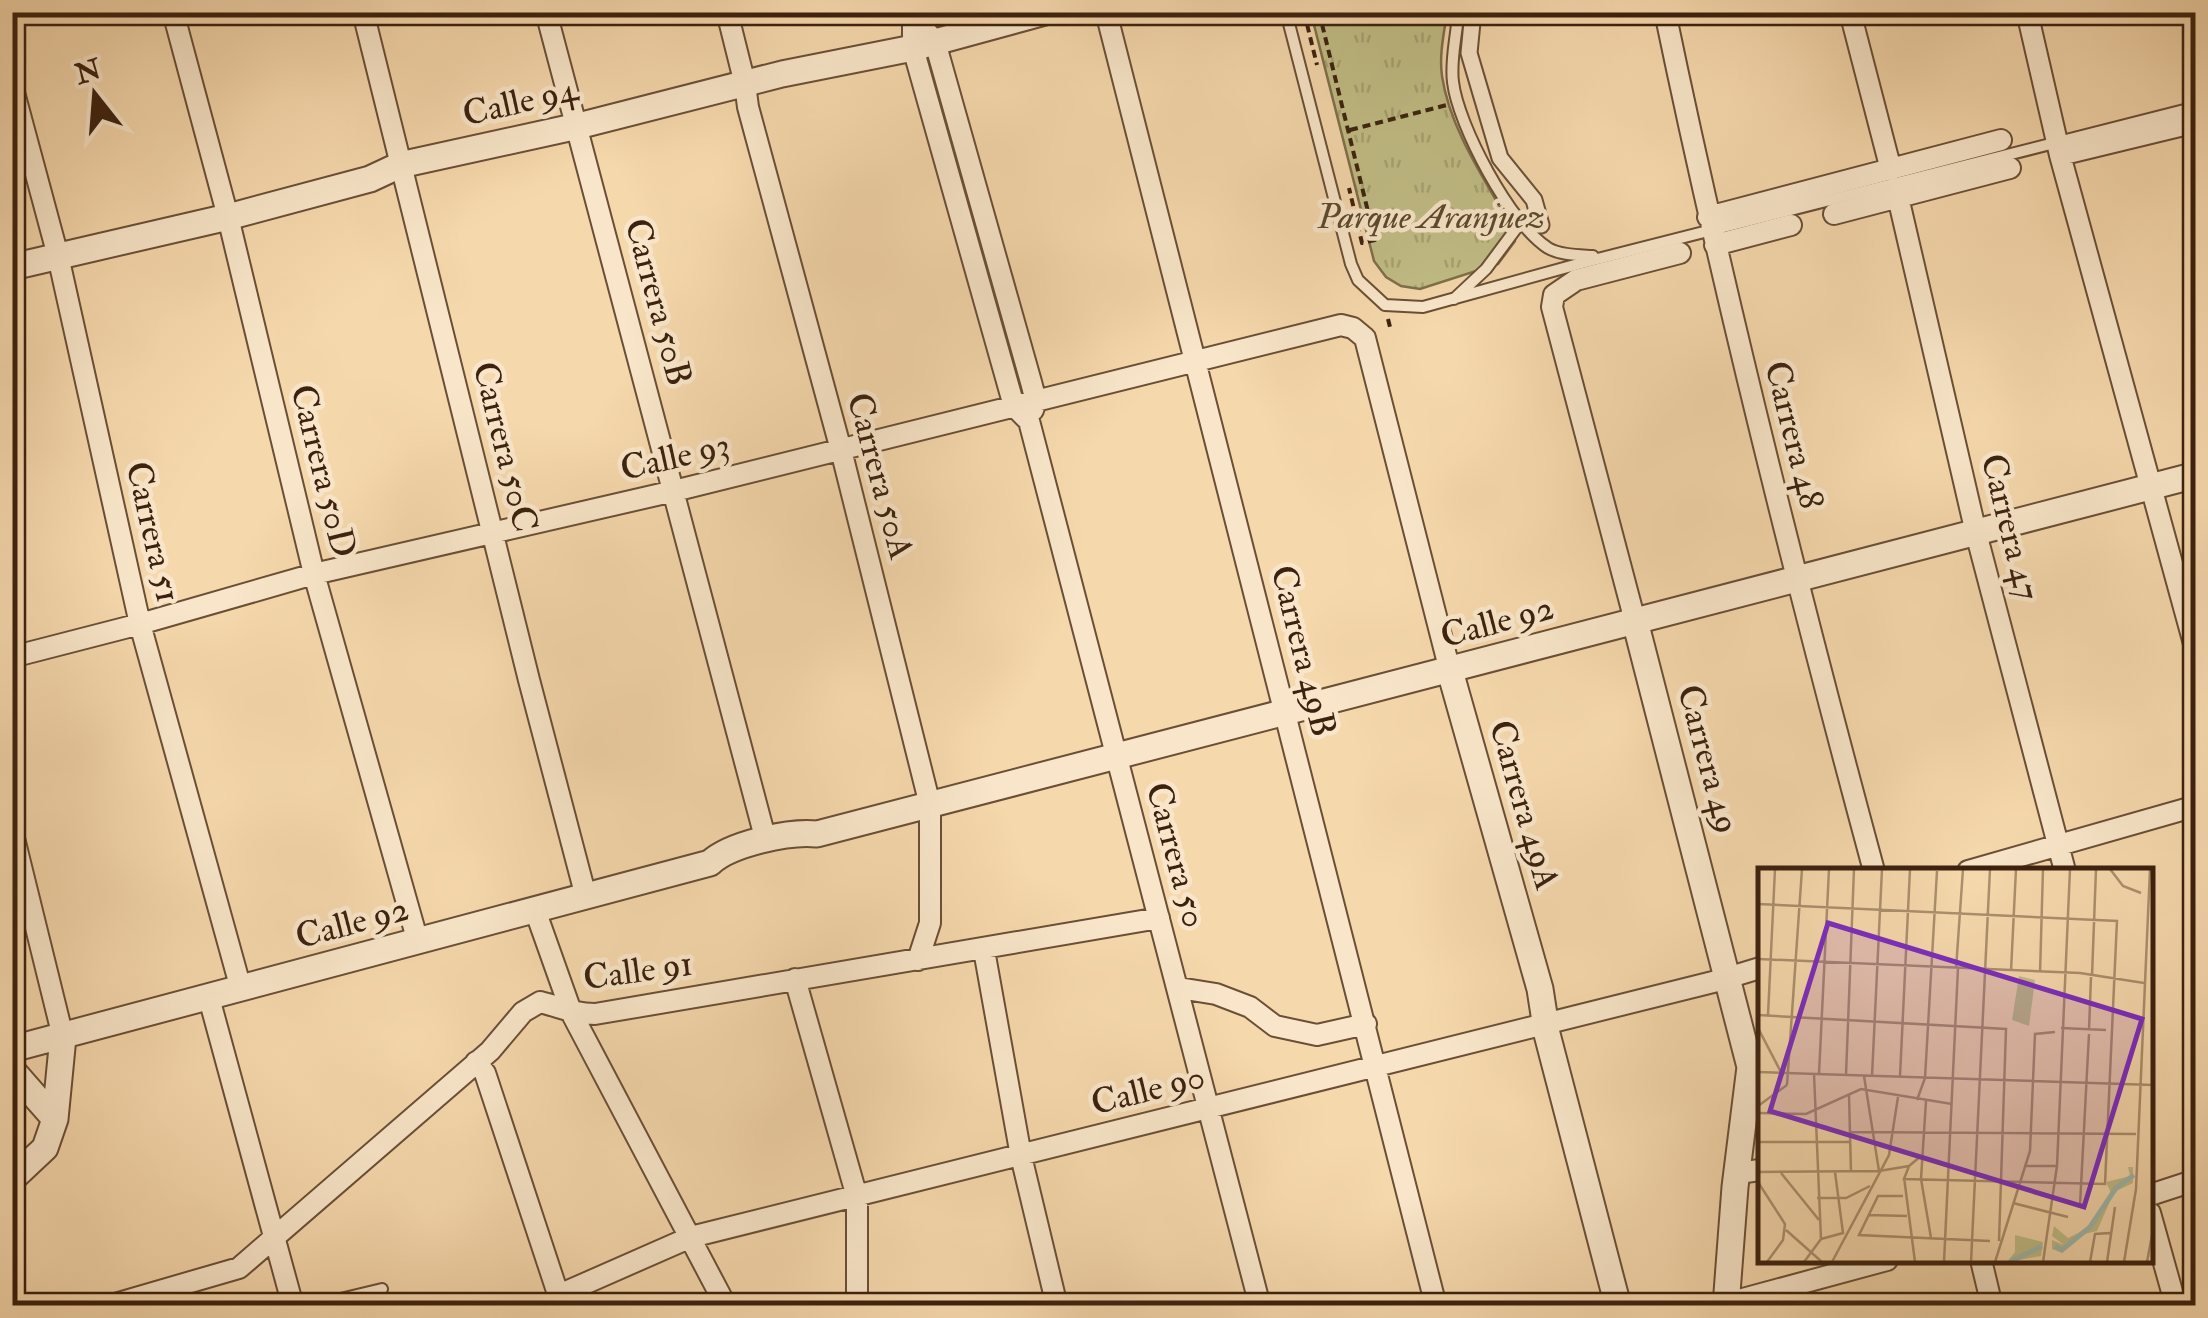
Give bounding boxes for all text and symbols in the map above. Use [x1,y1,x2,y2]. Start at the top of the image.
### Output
north arrow [45,45,145,145]
text: N [70,52,106,93]
street label: Calle 94 [458,67,584,137]
park label: Parque Aranjuez [1316,195,1545,239]
street label: Carrera 50B [615,214,701,390]
street label: Carrera 50C [463,357,547,537]
street label: Carrera 48 [1754,357,1834,513]
street label: Carrera 50D [280,380,366,562]
street label: Carrera 50A [837,388,923,564]
street label: Calle 93 [616,423,734,491]
street label: Carrera 47 [1971,449,2049,605]
street label: Carrera 51 [115,457,191,607]
street label: Carrera 49B [1260,561,1346,741]
street label: Calle 92 [1436,586,1558,658]
street label: Carrera 49 [1667,680,1749,838]
street label: Carrera 49A [1479,715,1569,895]
street label: Carrera 50 [1136,778,1216,932]
inset map [1758,868,2153,1263]
street label: Calle 92 [291,887,413,959]
street label: Calle 91 [580,942,696,1000]
street label: Calle 90 [1087,1055,1209,1125]

